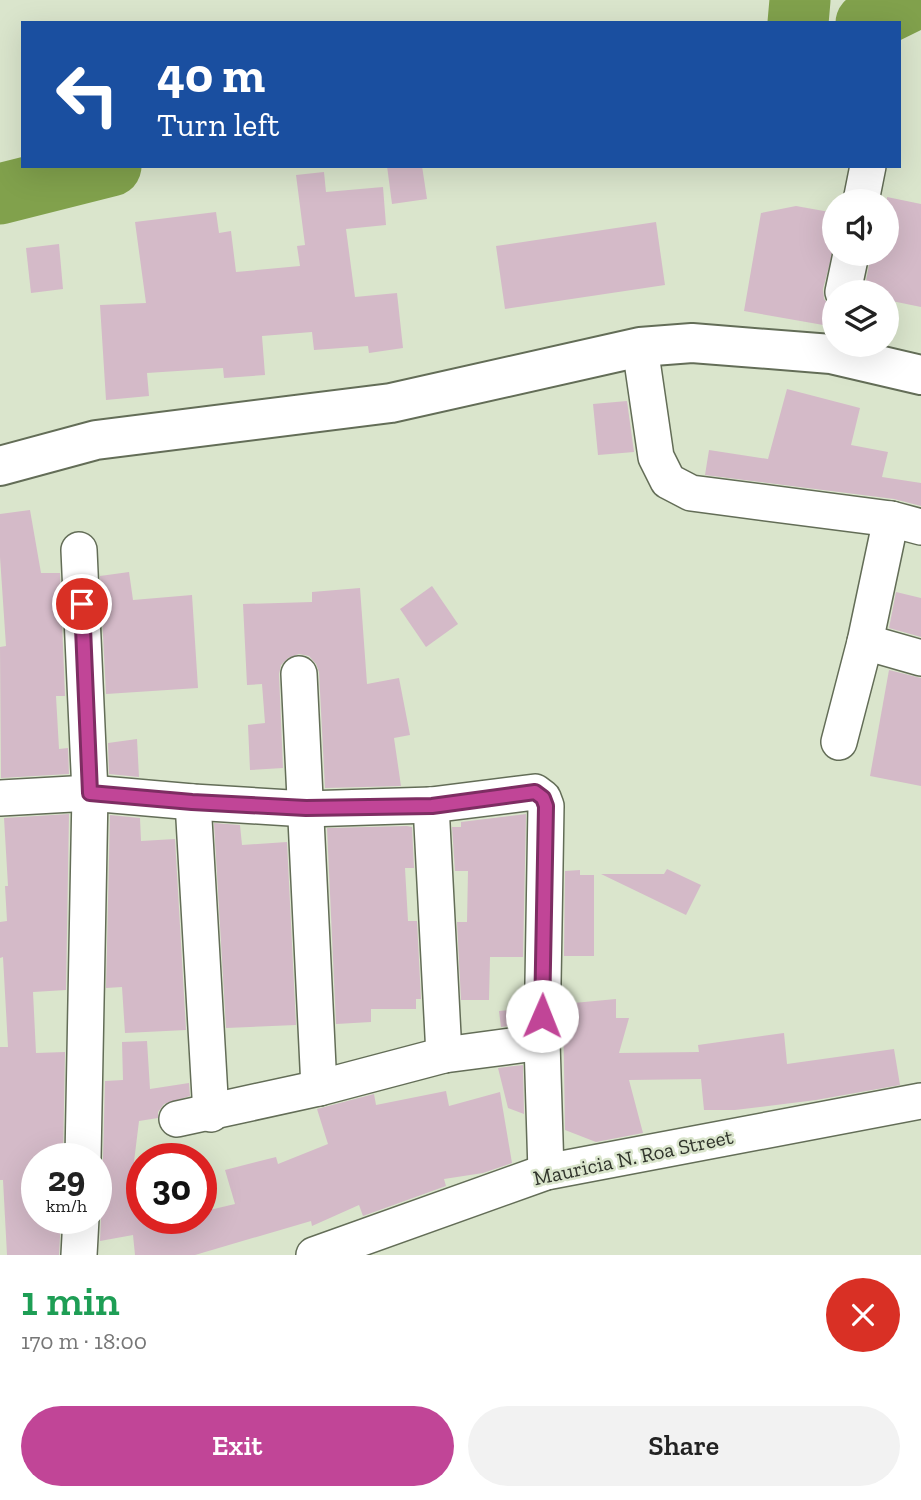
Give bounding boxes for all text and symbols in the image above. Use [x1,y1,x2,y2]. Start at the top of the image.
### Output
text: 40 m [157,46,265,105]
icon: left [42,49,133,140]
text: Turn left [157,106,279,144]
map controls [822,189,899,357]
button: sound [822,189,899,266]
button: layers [822,280,899,357]
pin [52,574,112,634]
icon: arrive [63,585,101,623]
position arrow [505,979,579,1053]
street label: Mauricia N. Roa Street [531,1124,735,1190]
speed limit sign: 30 [126,1143,217,1234]
text: 29 [48,1158,85,1200]
text: km/h [46,1195,87,1217]
text: 1 min [21,1275,120,1326]
button: close [826,1278,900,1352]
text: 170 m · 18:00 [21,1327,147,1355]
button: Exit [21,1406,454,1486]
button: Share [468,1406,900,1486]

